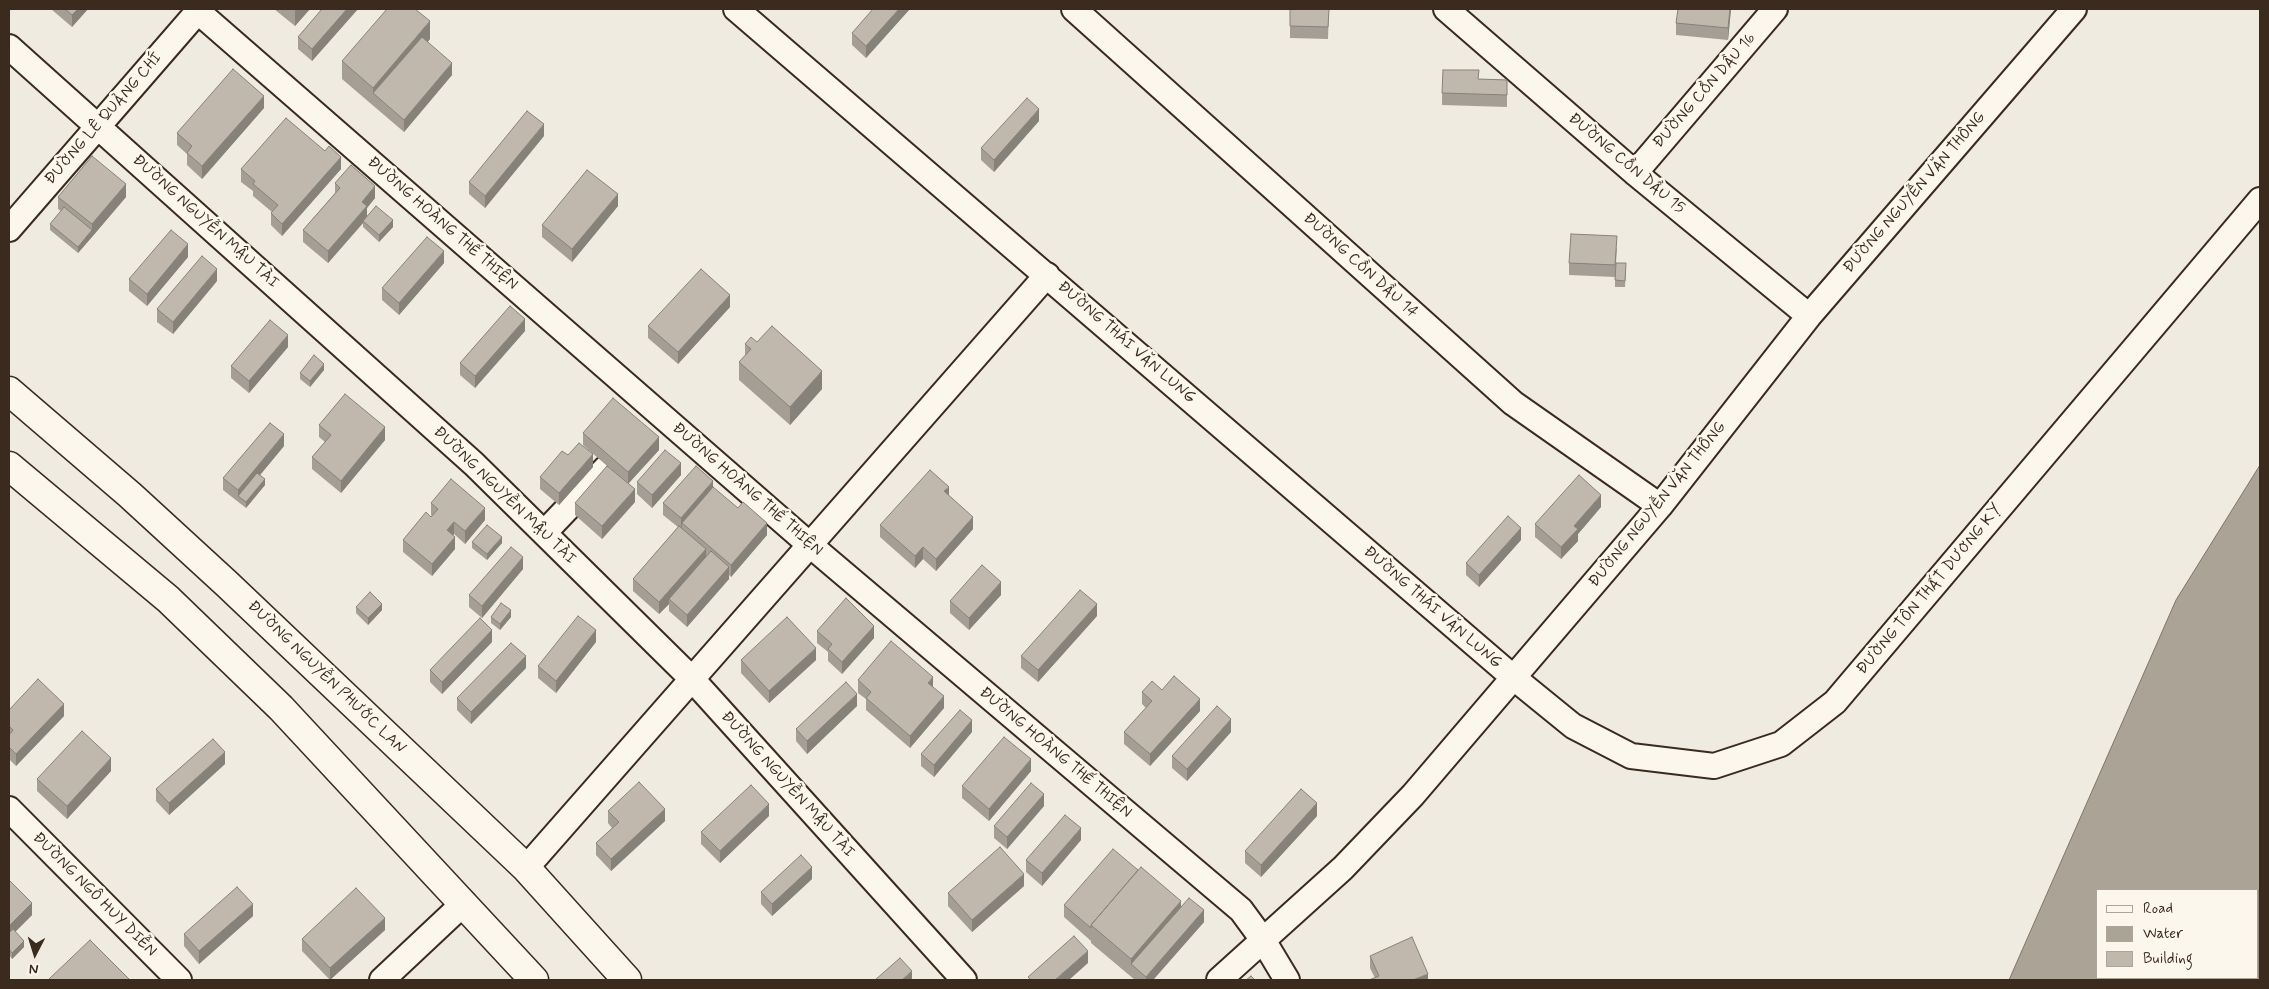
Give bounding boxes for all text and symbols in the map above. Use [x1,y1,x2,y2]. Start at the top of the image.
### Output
street label: ĐƯỜNG CỒN DẦU 16 [1650,29,1760,153]
street label: ĐƯỜNG LÊ QUẢNG CHÍ [41,49,167,189]
street label: ĐƯỜNG NGUYỄN VĂN THÔNG [1840,108,1990,278]
street label: ĐƯỜNG CỒN DẦU 15 [1564,110,1688,218]
street label: ĐƯỜNG NGUYỄN MẬU TÀI [128,151,282,293]
street label: ĐƯỜNG HOÀNG THẾ THIỆN [363,153,521,295]
street label: ĐƯỜNG CỒN DẦU 14 [1299,209,1421,323]
street label: ĐƯỜNG THÁI VĂN LUNG [1053,278,1199,408]
street label: ĐƯỜNG NGUYỄN VĂN THÔNG [1585,418,1731,592]
street label: ĐƯỜNG HOÀNG THẾ THIỆN [668,419,826,561]
street label: ĐƯỜNG NGUYỄN MẬU TÀI [429,423,579,569]
street label: ĐƯỜNG TÔN THẤT DƯƠNG KỴ [1853,501,2007,679]
street label: ĐƯỜNG THÁI VĂN LUNG [1359,543,1505,673]
street label: ĐƯỜNG NGUYỄN PHƯỚC LAN [243,597,409,759]
street label: ĐƯỜNG HOÀNG THẾ THIỆN [975,683,1135,823]
street label: ĐƯỜNG NGUYỄN MẬU TÀI [716,708,858,862]
street label: ĐƯỜNG NGÔ HUY DIỄN [28,829,160,961]
legend [2096,889,2259,979]
text: Road [2143,899,2173,919]
text: Water [2143,924,2183,944]
north arrow [10,929,60,979]
text: Building [2143,949,2193,969]
text: N [28,960,39,978]

